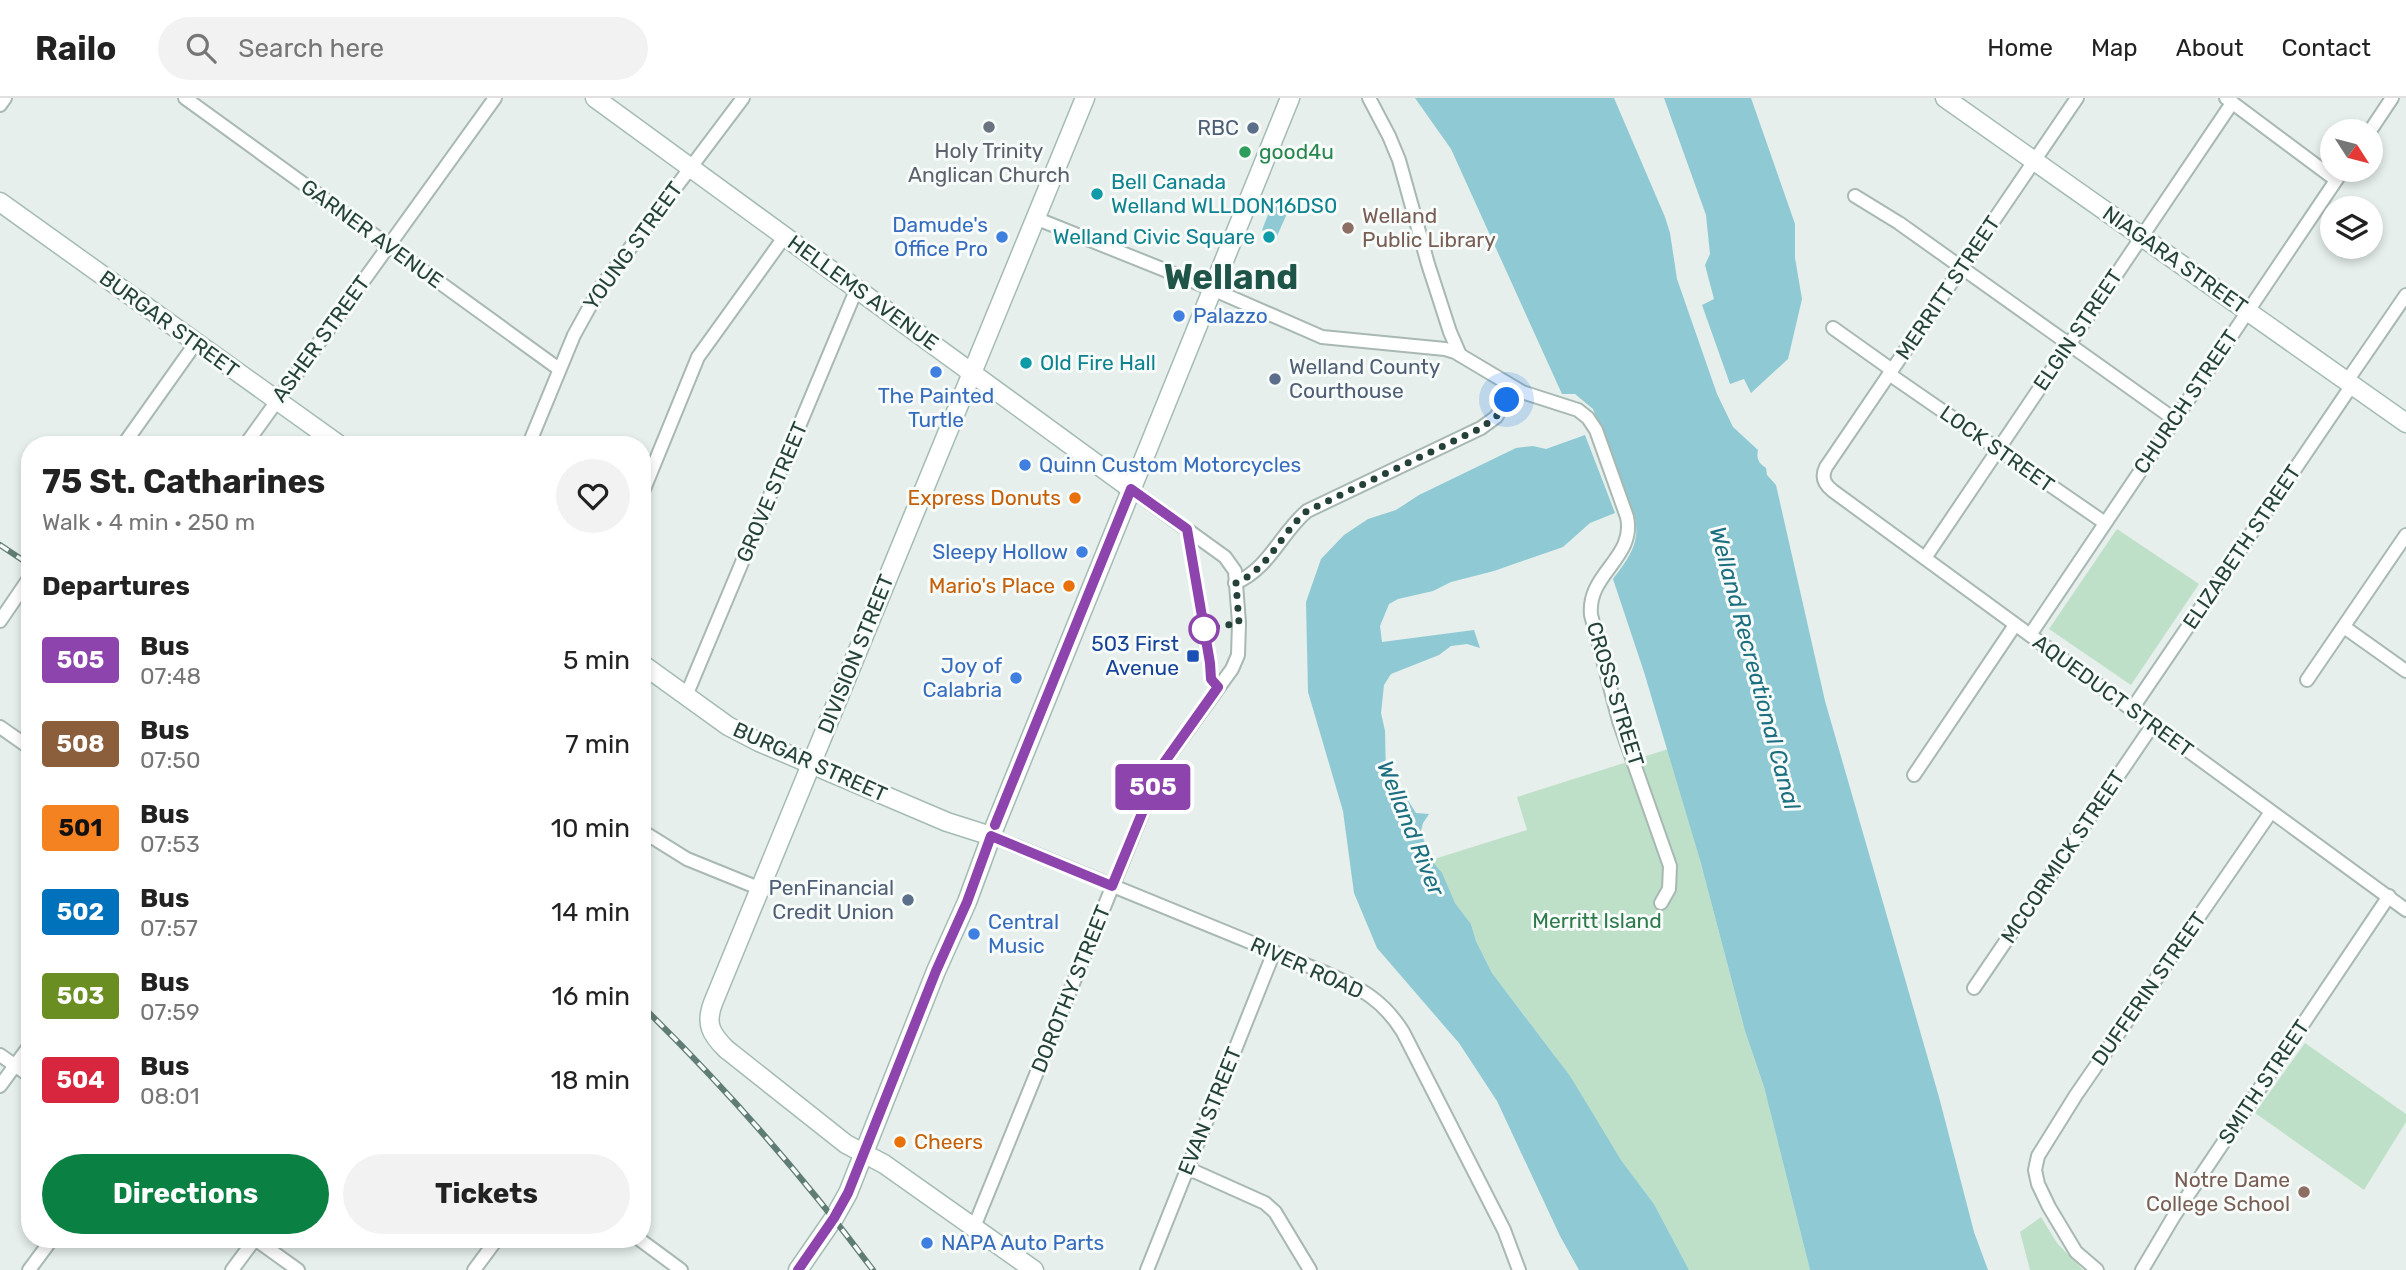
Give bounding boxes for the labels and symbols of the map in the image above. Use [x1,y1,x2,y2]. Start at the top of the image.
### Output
place label: RBC [1197,115,1239,140]
marker: Holy Trinity Anglican Church [981,119,997,135]
north arrow [2320,119,2384,182]
marker: RBC [1245,120,1261,136]
place label: Holy Trinity Anglican Church [908,138,1070,187]
place label: good4u [1259,139,1334,164]
marker: good4u [1237,144,1253,160]
place label: Bell Canada Welland WLLDON16DS0 [1111,169,1337,218]
street label: GARNER AVENUE [297,174,448,293]
street label: YOUNG STREET [578,177,687,315]
marker: Bell Canada Welland WLLDON16DS0 [1089,186,1105,202]
street label: NIAGARA STREET [2098,200,2253,319]
place label: Welland Public Library [1362,203,1496,252]
street label: MERRITT STREET [1890,211,2005,364]
place label: Damude's Office Pro [892,212,988,261]
marker: Welland Public Library [1340,220,1356,236]
place label: Welland Civic Square [1053,224,1255,249]
marker: Damude's Office Pro [994,229,1010,245]
marker: Welland Civic Square [1261,229,1277,245]
street label: HELLEMS AVENUE [783,230,943,356]
district label: Welland [1164,256,1298,298]
street label: ELGIN STREET [2028,264,2127,395]
street label: BURGAR STREET [95,265,244,382]
street label: ASHER STREET [266,271,375,407]
place label: Palazzo [1193,303,1268,328]
marker: Palazzo [1171,308,1187,324]
street label: CHURCH STREET [2128,325,2243,478]
place label: Old Fire Hall [1040,350,1156,375]
place label: Welland County Courthouse [1289,354,1441,403]
marker: Old Fire Hall [1018,355,1034,371]
marker: The Painted Turtle [928,364,944,380]
marker: Welland County Courthouse [1267,371,1283,387]
your location [1489,382,1524,417]
place label: The Painted Turtle [878,383,994,432]
street label: LOCK STREET [1935,400,2059,497]
street label: GROVE STREET [731,418,812,566]
place label: Quinn Custom Motorcycles [1039,452,1301,477]
marker: Quinn Custom Motorcycles [1017,457,1033,473]
street label: ELIZABETH STREET [2177,460,2306,633]
place label: Express Donuts [908,485,1061,510]
marker: Express Donuts [1067,490,1083,506]
water label: Welland Recreational Canal [1704,523,1806,813]
place label: Sleepy Hollow [932,539,1068,564]
marker: Sleepy Hollow [1074,544,1090,560]
street label: DIVISION STREET [812,571,899,737]
place label: Mario's Place [929,573,1055,598]
marker: Mario's Place [1061,578,1077,594]
unlabelled marker [1189,614,1219,644]
street label: CROSS STREET [1582,619,1649,769]
street label: AQUEDUCT STREET [2028,629,2198,762]
place label: 503 First Avenue [1091,631,1179,680]
marker: 503 First Avenue [1185,648,1201,664]
place label: Joy of Calabria [923,653,1002,702]
marker: Joy of Calabria [1008,670,1024,686]
street label: BURGAR STREET [729,716,891,807]
water label: Welland River [1371,756,1451,901]
line badge: 505 [1113,764,1193,810]
street label: MCCORMICK STREET [1995,766,2130,948]
place label: PenFinancial Credit Union [768,875,894,924]
marker: PenFinancial Credit Union [900,892,916,908]
street label: DOROTHY STREET [1026,902,1115,1076]
street label: DUFFERIN STREET [2086,907,2211,1070]
park label: Merritt Island [1532,908,1662,933]
place label: Central Music [988,909,1059,958]
marker: Central Music [966,926,982,942]
street label: RIVER ROAD [1247,931,1368,1004]
street label: SMITH STREET [2213,1015,2314,1148]
street label: EVAN STREET [1173,1043,1247,1178]
place label: Cheers [914,1129,983,1154]
marker: Cheers [892,1134,908,1150]
place label: Notre Dame College School [2146,1167,2290,1216]
marker: Notre Dame College School [2296,1184,2312,1200]
place label: NAPA Auto Parts [941,1230,1104,1255]
marker: NAPA Auto Parts [919,1235,935,1251]

